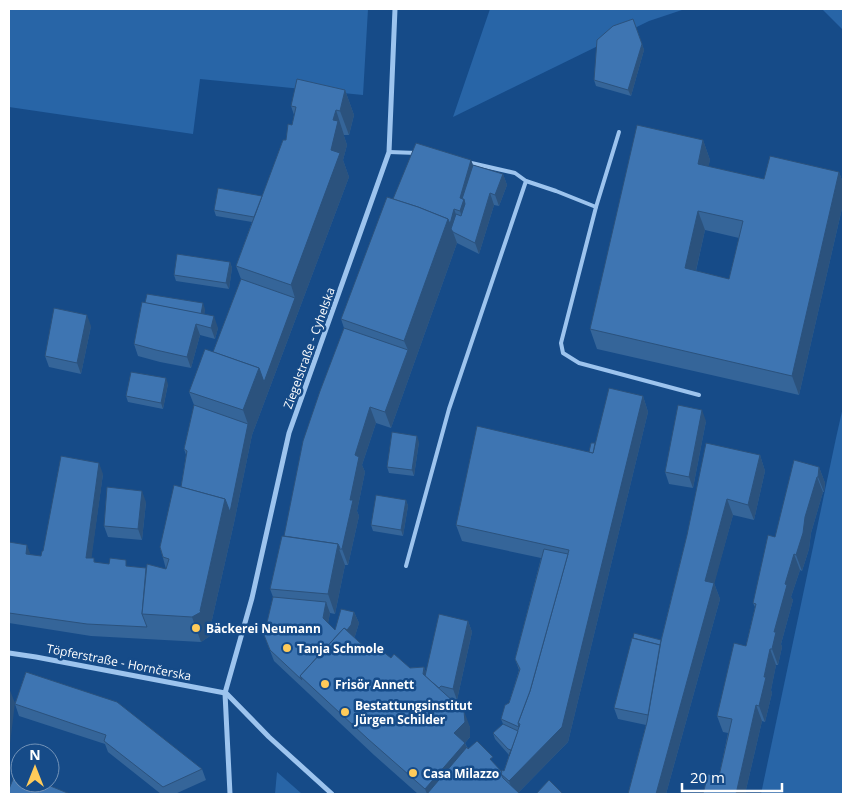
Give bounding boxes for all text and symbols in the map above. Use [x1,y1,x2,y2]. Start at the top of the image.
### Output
street label: Ziegelstraße - Cyhelska [279,285,339,411]
place label: Bäckerei Neumann [206,620,321,637]
marker: Bäckerei Neumann [190,622,202,634]
street label: Töpferstraße - Hornčerska [45,640,193,684]
place label: Tanja Schmole [297,640,384,657]
marker: Tanja Schmole [281,642,293,654]
place label: Frisör Annett [335,676,414,693]
marker: Frisör Annett [319,678,331,690]
place label: Bestattungsinstitut Jürgen Schilder [354,697,472,728]
marker: Bestattungsinstitut Jürgen Schilder [339,706,351,718]
north arrow [10,743,60,793]
text: N [29,745,41,764]
scale bar [682,760,782,792]
place label: Casa Milazzo [423,765,499,782]
marker: Casa Milazzo [407,767,419,779]
text: 20 m [690,767,725,787]

